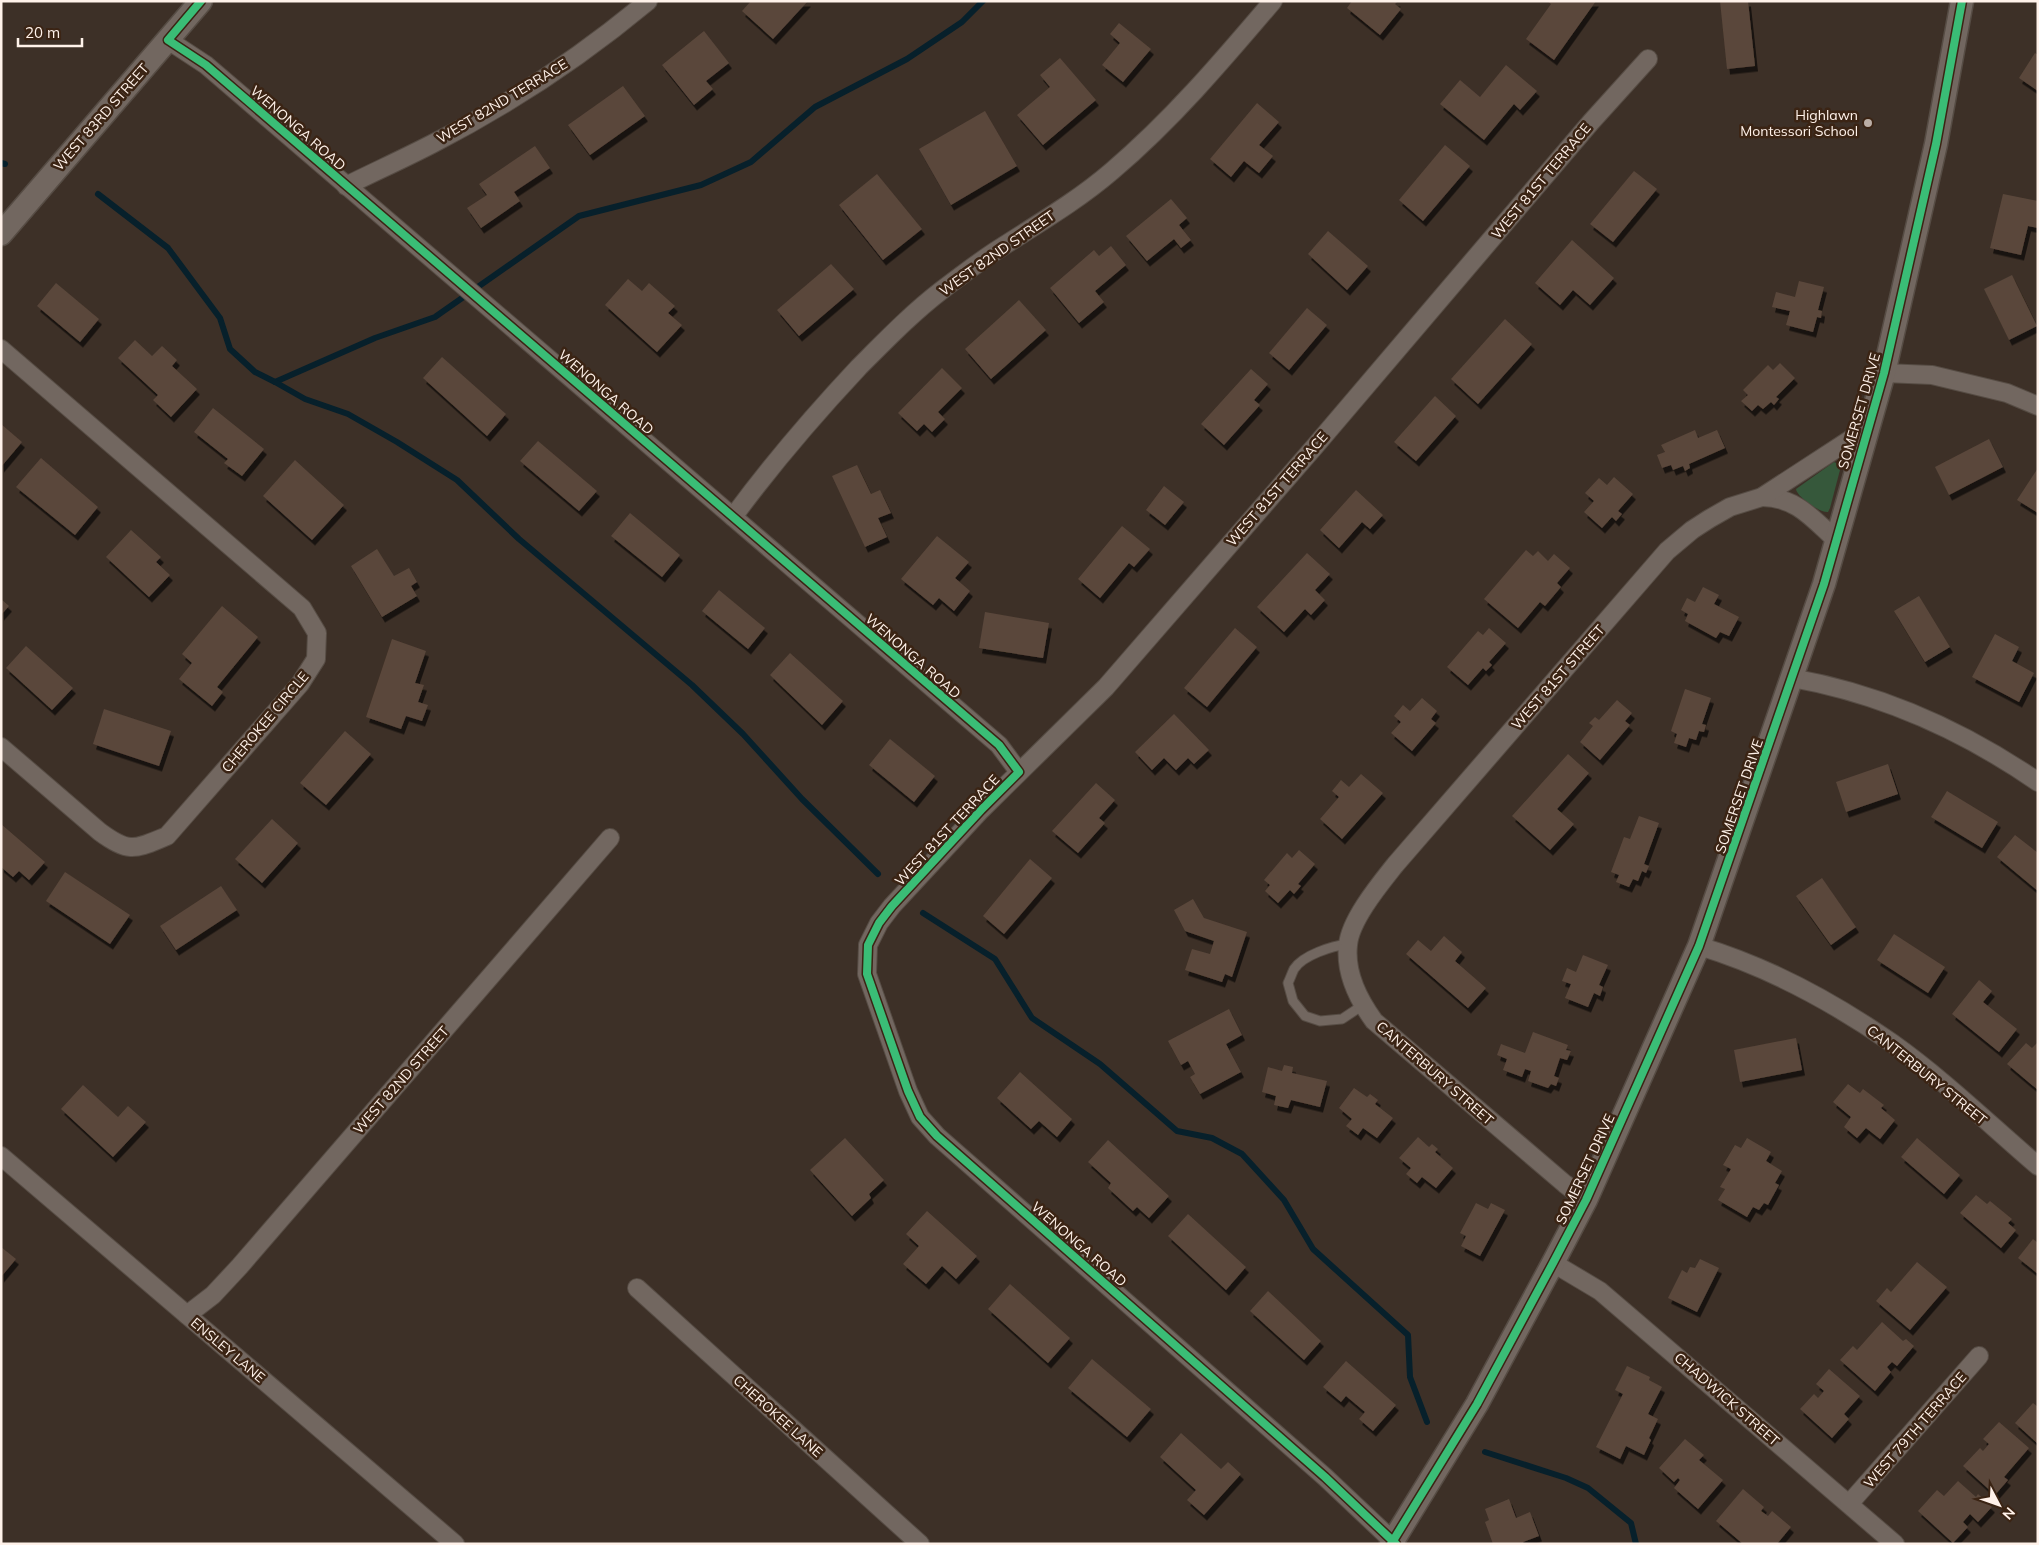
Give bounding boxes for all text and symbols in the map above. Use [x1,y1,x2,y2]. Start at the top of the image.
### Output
scale bar [18,15,81,47]
text: 20 m [25,23,60,42]
street label: WEST 82ND TERRACE [433,55,571,147]
street label: WEST 83RD STREET [50,59,153,174]
street label: WENONGA ROAD [247,82,349,174]
place label: Highlawn Montessori School [1740,106,1858,140]
marker: Highlawn Montessori School [1862,117,1874,129]
street label: WEST 81ST TERRACE [1487,119,1595,243]
street label: WEST 82ND STREET [936,206,1059,300]
street label: WENONGA ROAD [555,346,657,438]
street label: SOMERSET DRIVE [1834,351,1884,471]
street label: WEST 81ST TERRACE [1222,428,1332,550]
street label: WENONGA ROAD [862,610,964,702]
street label: WEST 81ST STREET [1508,620,1609,733]
street label: CHEROKEE CIRCLE [218,668,312,776]
street label: SOMERSET DRIVE [1711,736,1767,856]
street label: WEST 81ST TERRACE [891,771,1003,889]
street label: CANTERBURY STREET [1373,1017,1498,1129]
street label: CANTERBURY STREET [1863,1021,1991,1129]
street label: WEST 82ND STREET [349,1022,453,1138]
street label: SOMERSET DRIVE [1551,1111,1619,1227]
street label: WENONGA ROAD [1028,1198,1130,1290]
street label: ENSLEY LANE [187,1314,269,1386]
street label: CHADWICK STREET [1671,1348,1784,1450]
street label: WEST 79TH TERRACE [1860,1368,1970,1492]
street label: CHEROKEE LANE [730,1371,826,1461]
north arrow [1974,1480,2024,1530]
text: N [1999,1504,2019,1523]

